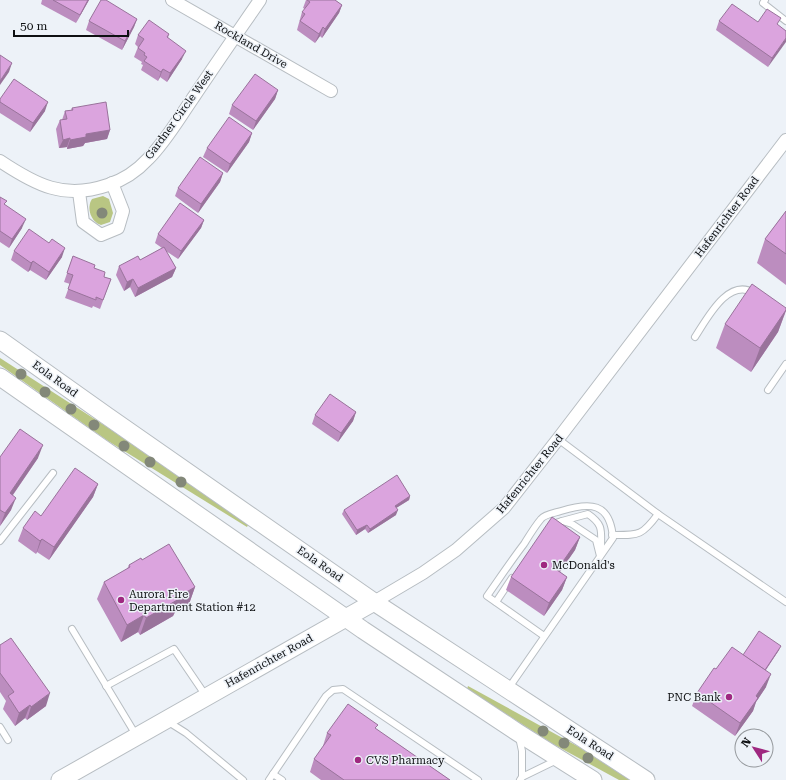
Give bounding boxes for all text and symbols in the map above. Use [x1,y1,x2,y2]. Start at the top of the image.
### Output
scale bar [14,12,128,38]
text: 50 m [20,19,47,33]
street label: Rockland Drive [212,19,290,71]
street label: Gardner Circle West [142,68,216,162]
street label: Hafenrichter Road [692,174,762,260]
street label: Eola Road [30,358,80,400]
street label: Hafenrichter Road [494,432,566,516]
street label: Eola Road [295,543,345,585]
place label: McDonald's [552,559,615,572]
marker: McDonald's [539,560,549,570]
place label: Aurora Fire Department Station #12 [129,588,256,614]
marker: Aurora Fire Department Station #12 [116,595,126,605]
street label: Hafenrichter Road [223,632,315,690]
place label: PNC Bank [667,691,721,704]
marker: PNC Bank [724,692,734,702]
street label: Eola Road [564,723,616,763]
north arrow [734,728,774,768]
text: N [739,735,754,750]
place label: CVS Pharmacy [366,754,445,767]
marker: CVS Pharmacy [353,755,363,765]

